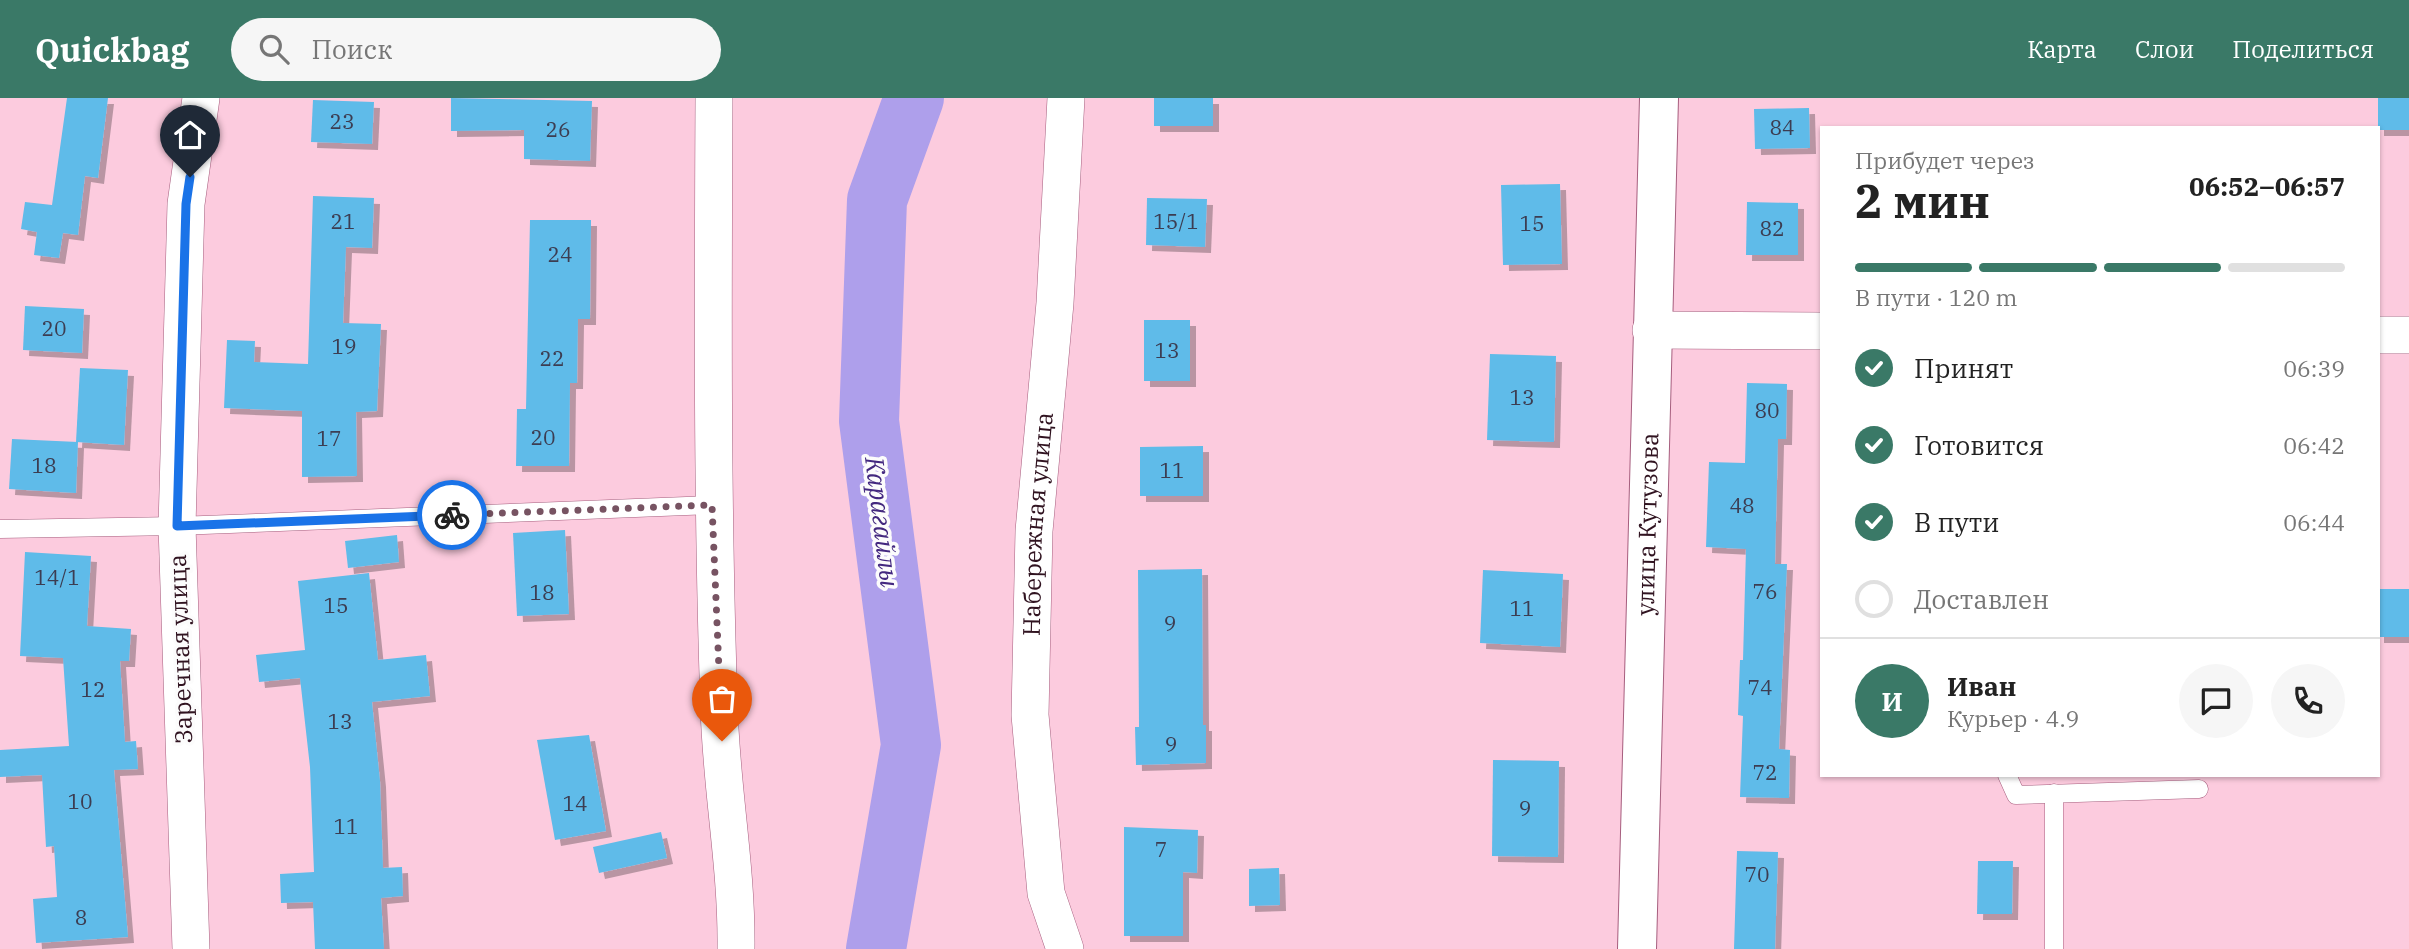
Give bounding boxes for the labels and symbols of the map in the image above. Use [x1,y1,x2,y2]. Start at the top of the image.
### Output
pin [160,105,220,177]
house number: 23 [329,107,355,135]
house number: 84 [1769,113,1795,141]
house number: 26 [545,115,571,143]
house number: 21 [330,207,356,235]
house number: 15/1 [1153,207,1199,235]
house number: 15 [1519,209,1545,237]
house number: 82 [1759,214,1785,242]
house number: 24 [547,240,573,268]
house number: 20 [41,314,67,342]
house number: 19 [331,332,357,360]
house number: 13 [1154,336,1180,364]
house number: 22 [539,344,565,372]
house number: 13 [1509,383,1535,411]
house number: 80 [1754,396,1780,424]
street label: Набережная улица [1015,411,1060,637]
house number: 20 [530,423,556,451]
house number: 17 [316,424,342,452]
street label: улица Кутузова [1629,432,1665,616]
house number: 18 [31,451,57,479]
water label: Карагайлы [858,454,908,589]
house number: 11 [1159,456,1185,484]
courier [417,480,487,550]
house number: 48 [1729,491,1755,519]
street label: Заречная улица [161,554,199,744]
house number: 14/1 [34,563,80,591]
house number: 76 [1752,577,1778,605]
house number: 18 [529,578,555,606]
house number: 15 [323,591,349,619]
house number: 11 [1509,594,1535,622]
house number: 9 [1164,609,1176,637]
pin [692,669,752,741]
house number: 74 [1747,673,1773,701]
house number: 12 [80,675,106,703]
house number: 13 [327,707,353,735]
house number: 9 [1165,730,1177,758]
house number: 72 [1752,758,1778,786]
house number: 10 [67,787,93,815]
house number: 14 [562,789,588,817]
house number: 9 [1519,794,1531,822]
house number: 11 [333,812,359,840]
house number: 7 [1155,835,1167,863]
house number: 70 [1744,860,1770,888]
house number: 8 [75,903,87,931]

